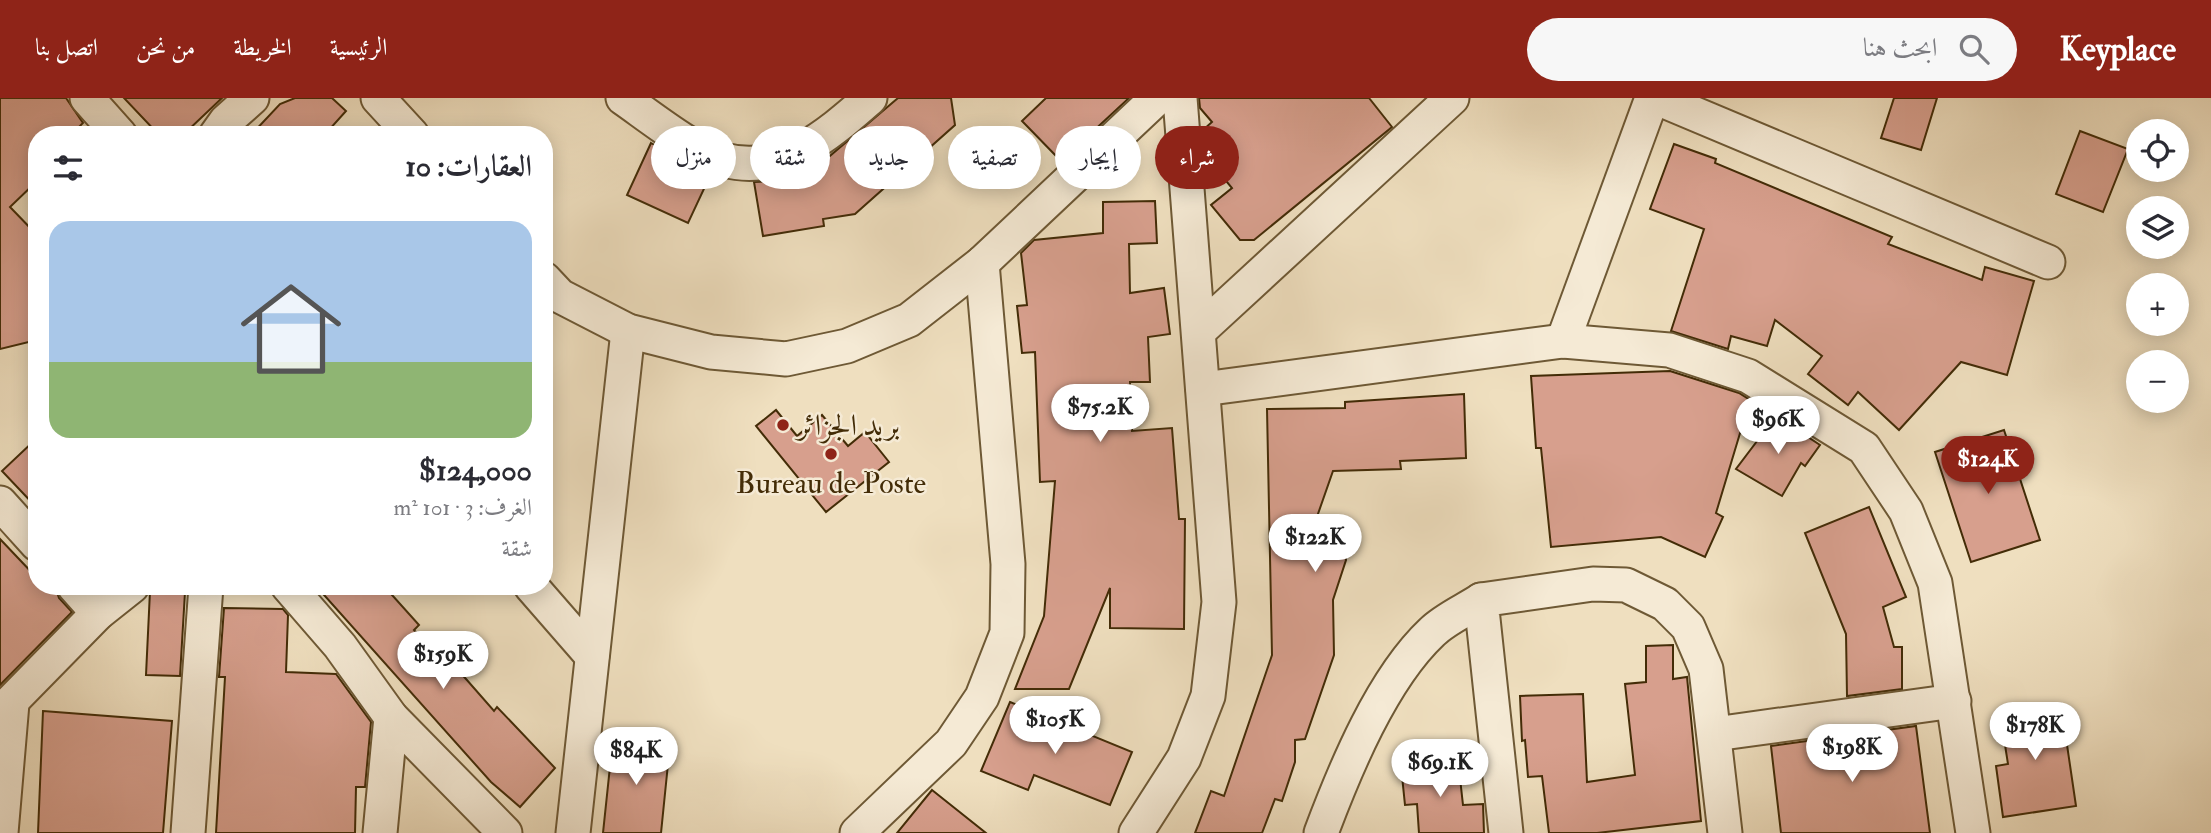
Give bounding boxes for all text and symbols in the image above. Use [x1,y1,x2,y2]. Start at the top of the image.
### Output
search box [1527,18,2017,81]
text: Keyplace [2059,29,2176,70]
icon: search [1955,30,1993,68]
text: اتصل بنا [35,32,98,63]
text: من نحن [136,32,195,63]
text: الخريطة [233,32,292,63]
text: الرئيسية [330,32,387,63]
text: ابحث هنا [1863,32,1937,64]
map controls [2126,119,2189,413]
button: locate [2126,119,2189,182]
chip: منزل [651,126,736,189]
chip: شقة [750,126,830,189]
chip: جديد [844,126,934,189]
chip: تصفية [948,126,1041,189]
chip: إيجار [1055,126,1141,189]
chip: شراء [1155,126,1239,189]
text: العقارات: 10 [405,148,532,185]
icon: filters [49,149,87,187]
button: layers [2126,196,2189,259]
icon: home [228,266,354,392]
button: + [2126,273,2189,336]
button: − [2126,350,2189,413]
pin: $75.2K [1043,384,1157,444]
text: $75.2K [1067,392,1133,421]
pin: $96K [1737,396,1819,456]
text: $96K [1752,404,1804,433]
place label: بريد الجزائر [794,407,900,444]
marker: بريد الجزائر [775,417,791,433]
pin: $124K [1939,436,2037,496]
text: $124K [1957,444,2019,473]
marker: Bureau de Poste [823,446,839,462]
text: $124,000 [419,452,532,489]
place label: Bureau de Poste [736,465,926,502]
text: الغرف: 3 · 101 m² [393,493,532,522]
pin: $122K [1266,514,1364,574]
text: $122K [1285,522,1345,551]
text: شقة [502,534,532,563]
pin: $159K [394,632,492,691]
text: $159K [413,639,473,668]
pin: $105K [1006,696,1104,756]
pin: $178K [1986,702,2084,762]
text: $105K [1025,704,1085,733]
text: $178K [2006,710,2064,739]
pin: $198K [1803,724,1901,784]
pin: $84K [595,728,677,787]
text: $198K [1822,732,1882,761]
text: $84K [610,735,662,764]
pin: $69.1K [1383,740,1497,799]
text: $69.1K [1407,747,1473,776]

